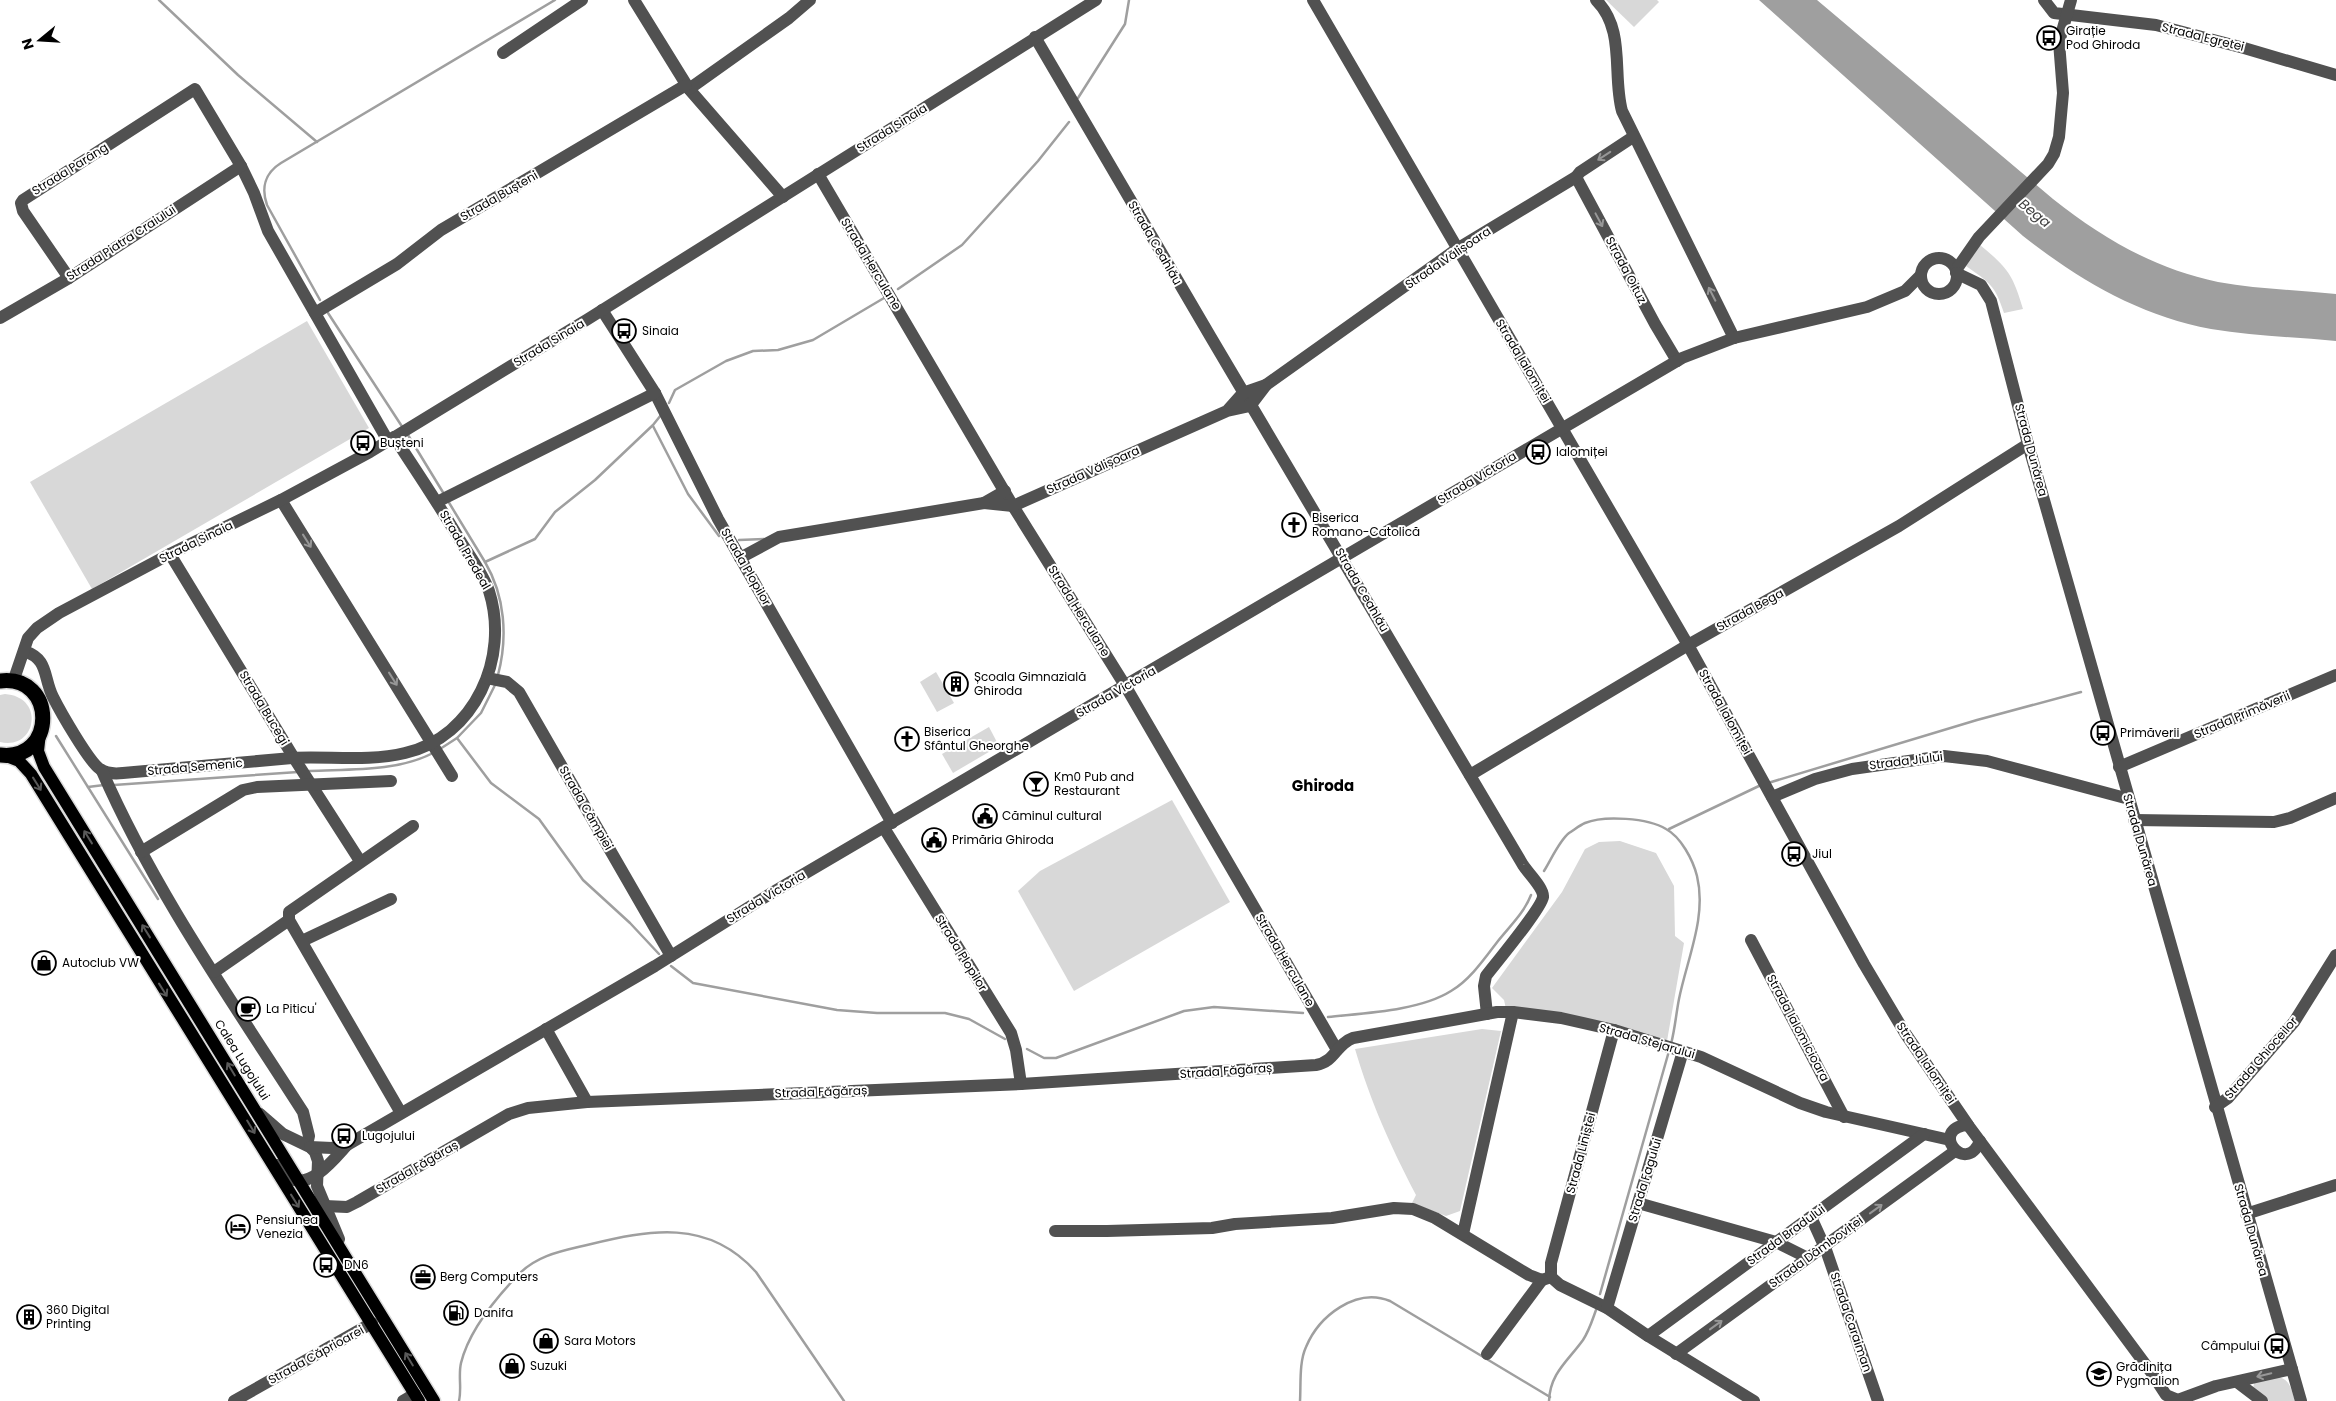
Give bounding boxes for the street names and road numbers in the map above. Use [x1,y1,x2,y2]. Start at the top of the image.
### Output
street label: Strada Egretei [2160,18,2246,55]
street label: Strada Sinaia [853,99,930,156]
street label: Strada Parâng [28,138,111,199]
street label: Strada Bușteni [457,166,541,225]
street label: Strada Ceahlău [1124,198,1186,288]
street label: Strada Piatra Craiului [63,201,179,284]
street label: Strada Herculane [837,214,906,313]
street label: Strada Vălișoara [1401,223,1494,293]
street label: Strada Oituz [1602,233,1651,306]
street label: Strada Sinaia [510,315,588,371]
street label: Strada Ialomiței [1492,316,1555,406]
street label: Strada Dunărea [2011,402,2052,498]
street label: Strada Vălișoara [1044,441,1142,498]
street label: Strada Victoria [1434,447,1519,508]
street label: Strada Predeal [436,507,495,593]
street label: Strada Sinaia [156,516,236,567]
street label: Strada Plopilor [717,525,776,609]
street label: Strada Ceahlău [1331,545,1393,635]
street label: Strada Herculane [1044,562,1114,660]
street label: Strada Bega [1713,584,1786,635]
street label: Strada Victoria [1073,662,1159,721]
street label: Strada Ialomiței [1695,666,1756,758]
street label: Strada Bucegi [235,667,293,748]
street label: Strada Primăverii [2191,687,2292,742]
street label: Strada Jiului [1868,748,1944,773]
street label: Strada Semenic [147,754,243,779]
street label: Strada Câmpiei [555,763,617,853]
street label: Strada Dunărea [2119,792,2162,888]
street label: Strada Victoria [723,866,808,927]
street label: Strada Herculane [1252,910,1319,1009]
street label: Strada Plopilor [931,911,992,995]
street label: Strada Ialomicioara [1763,971,1834,1084]
street label: Strada Ghioceilor [2220,1013,2301,1102]
street label: Calea Lugojului [211,1016,274,1103]
street label: Strada Stejarului [1597,1019,1697,1062]
street label: Strada Ialomiței [1893,1019,1960,1107]
street label: Strada Făgăraș [1179,1059,1273,1082]
street label: Strada Făgăraș [774,1081,868,1102]
street label: Strada Liniștei [1562,1110,1600,1195]
street label: Strada Făgăraș [372,1136,461,1197]
street label: Strada Fagului [1624,1136,1665,1224]
street label: Strada Dunărea [2230,1182,2273,1278]
street label: Strada Bradului [1743,1200,1828,1269]
street label: Strada Dâmboviței [1765,1212,1866,1292]
street label: Strada Caraiman [1826,1270,1877,1374]
street label: Strada Căprioarei [265,1321,367,1388]

